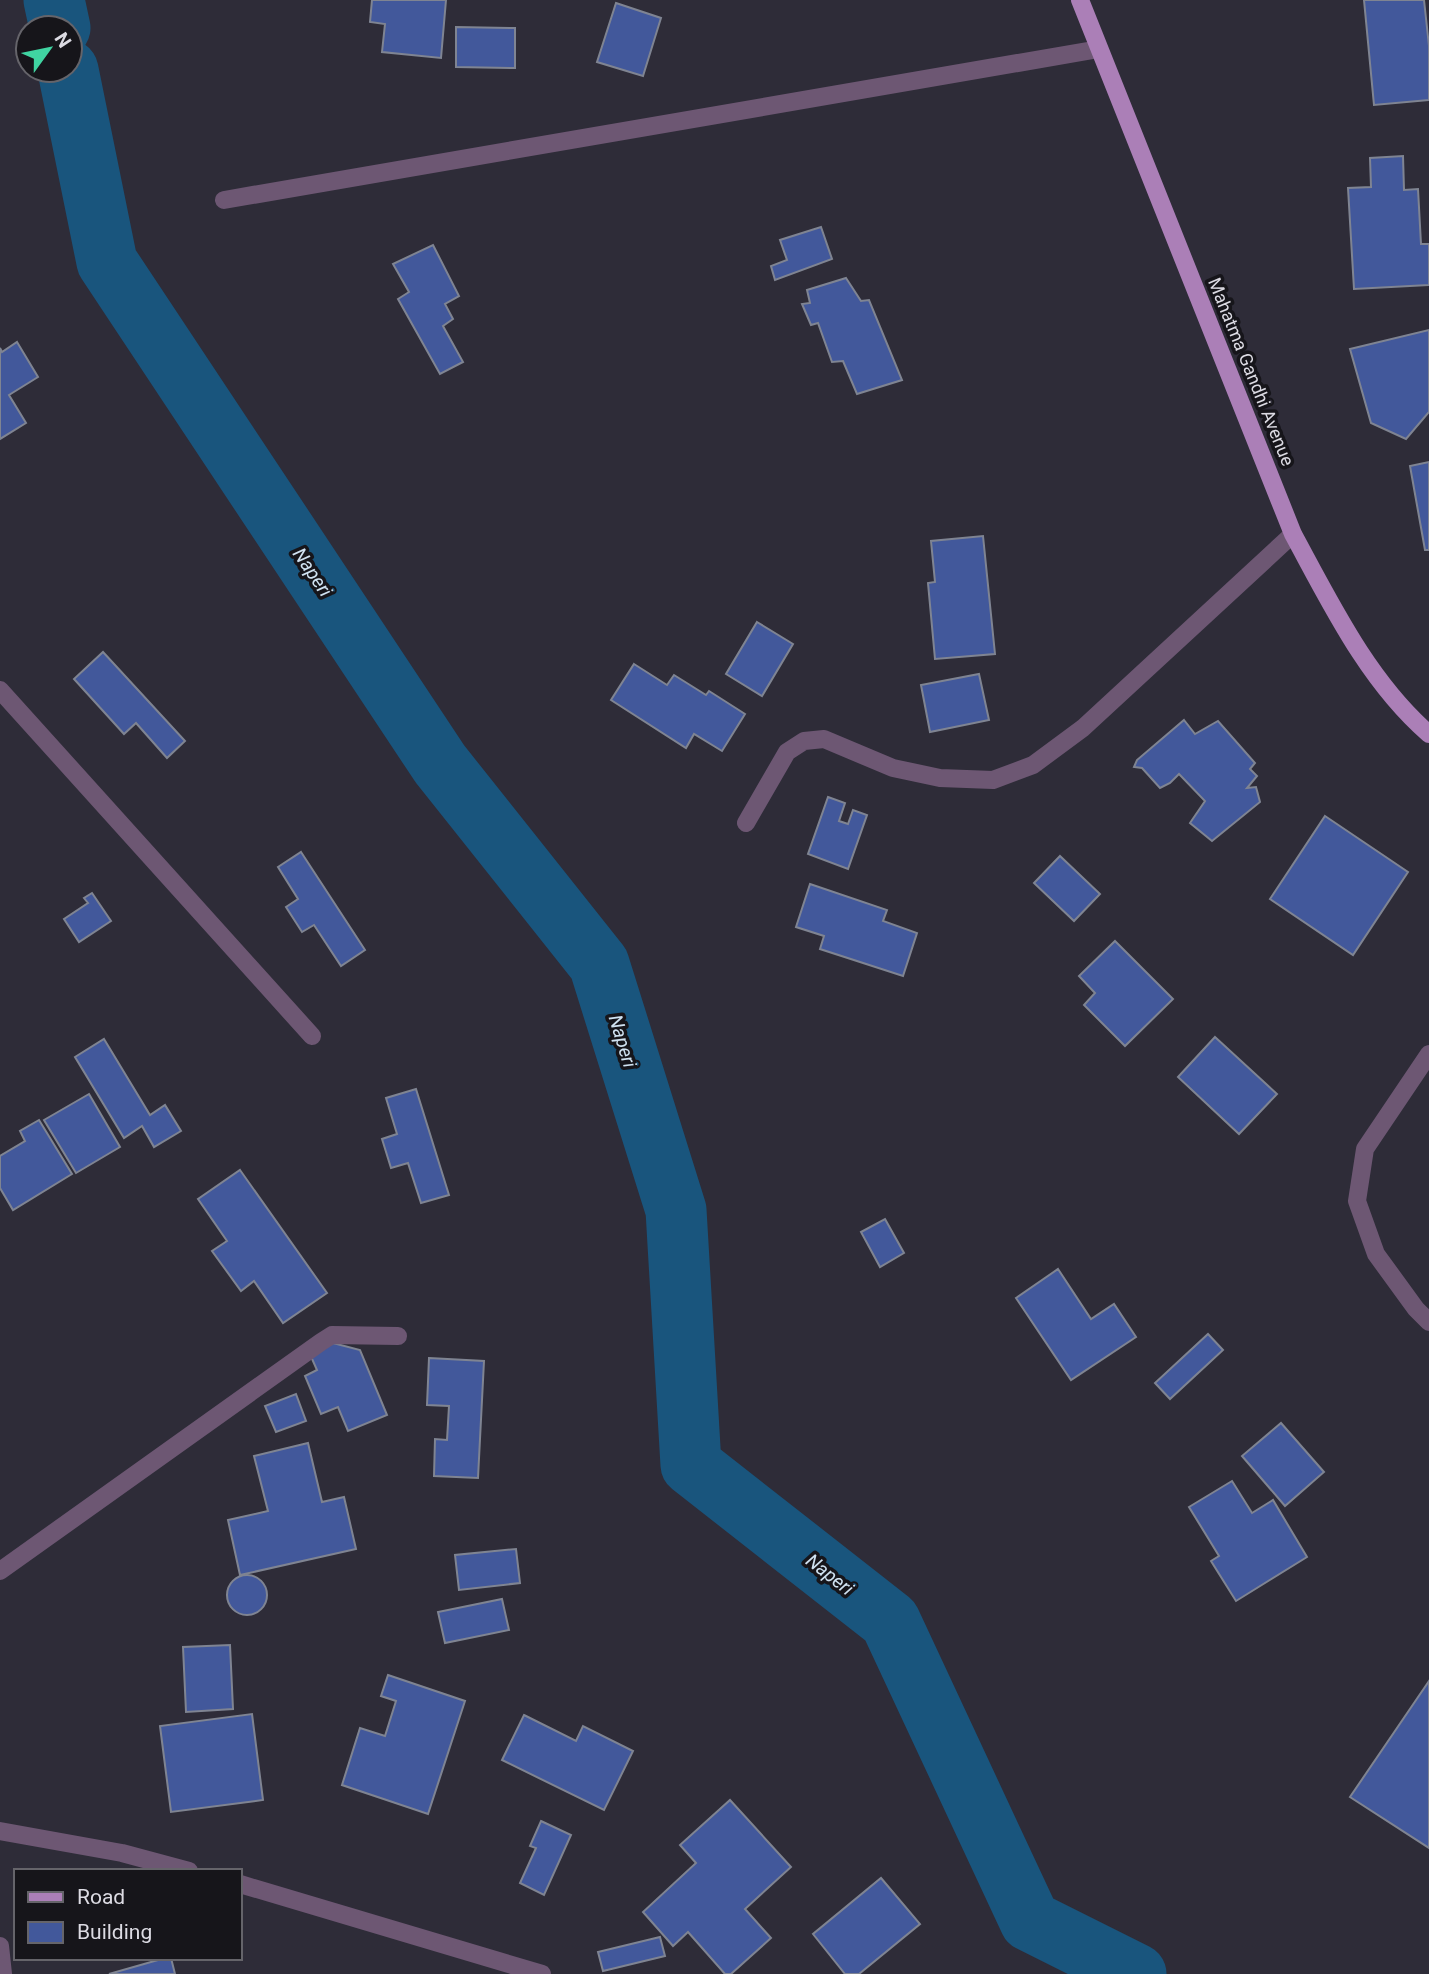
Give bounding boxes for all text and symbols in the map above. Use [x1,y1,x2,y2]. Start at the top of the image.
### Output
north arrow [14,14,84,84]
text: N [50,28,76,52]
street label: Mahatma Gandhi Avenue [1204,275,1299,469]
water label: Naperi [288,543,338,602]
water label: Naperi [604,1012,642,1071]
water label: Naperi [801,1549,858,1600]
legend [14,1869,242,1960]
text: Road [77,1885,125,1909]
text: Building [77,1920,152,1944]

